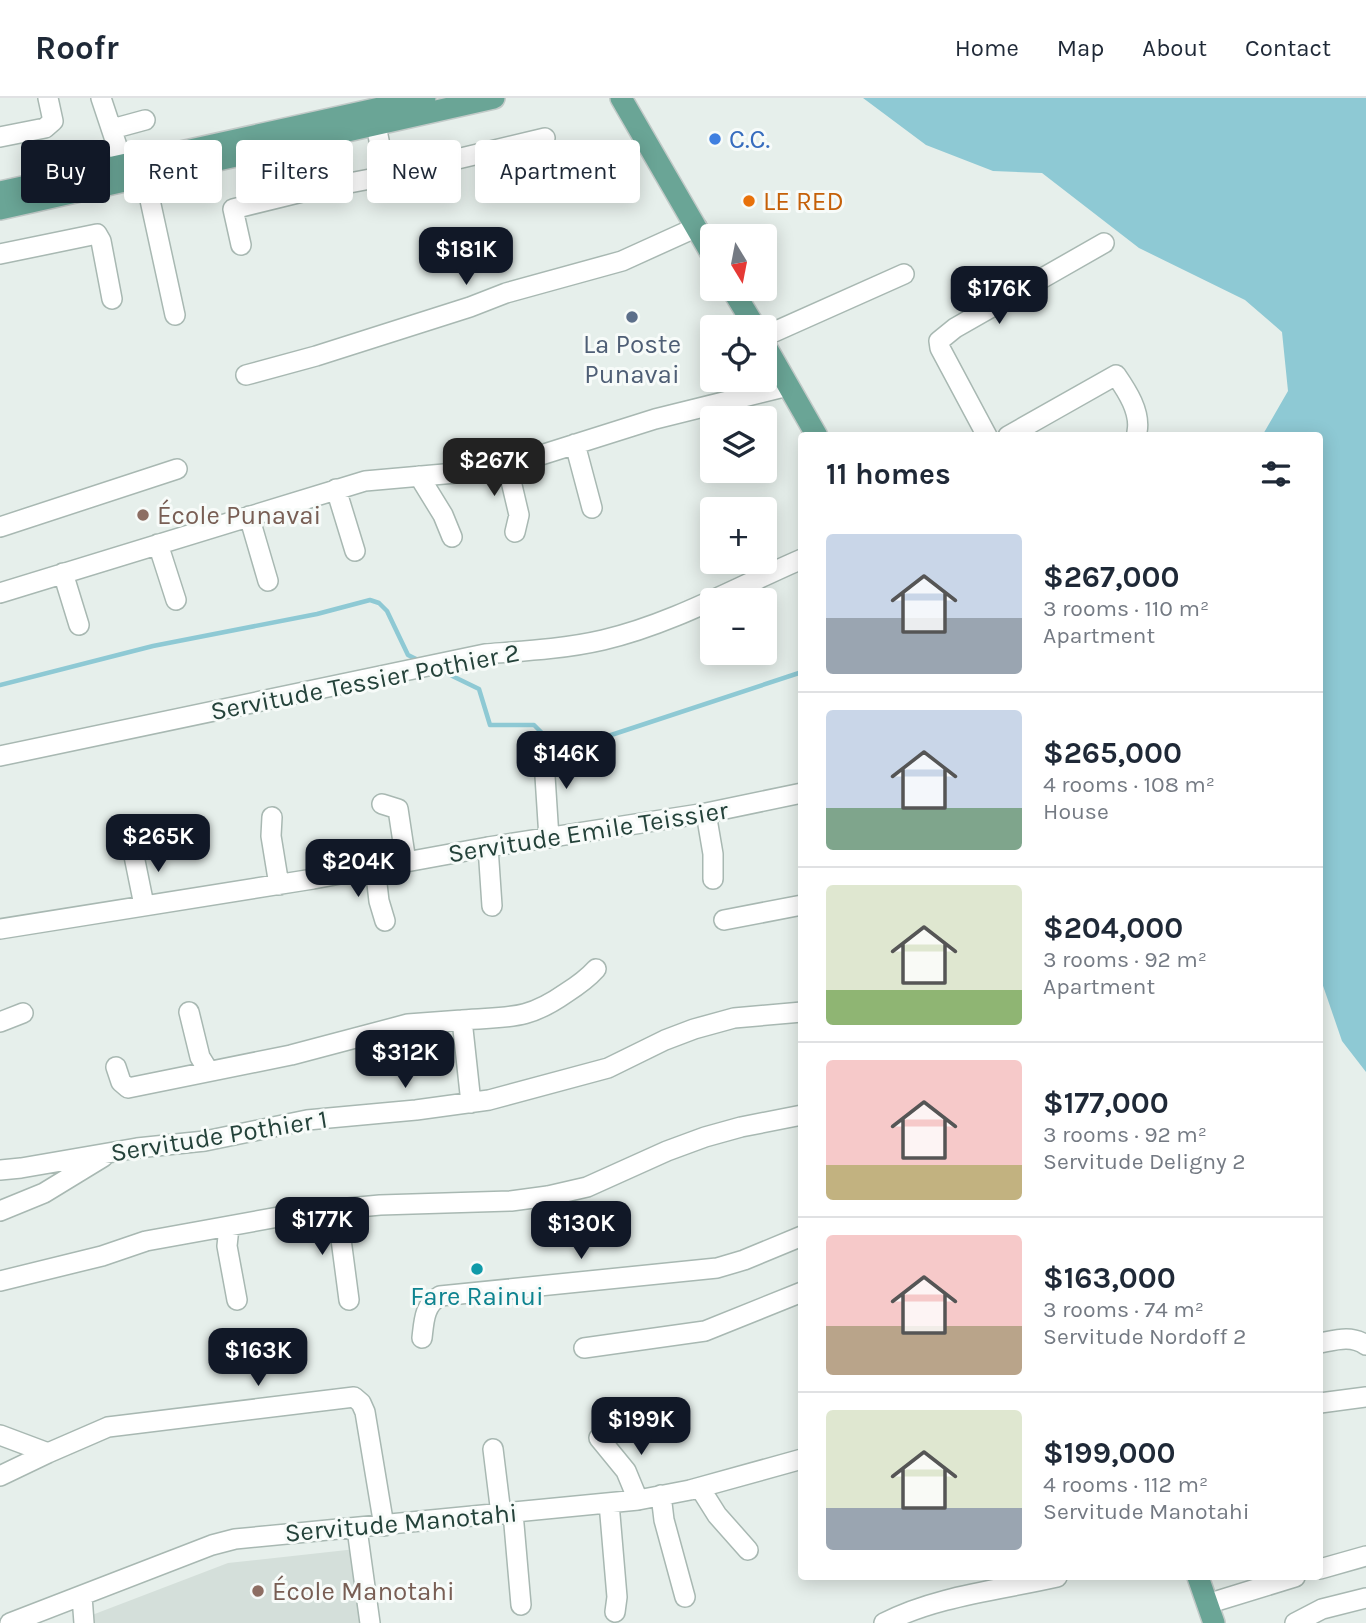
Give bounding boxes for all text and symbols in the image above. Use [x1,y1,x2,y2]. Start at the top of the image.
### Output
text: Roofr [35,29,119,67]
text: Home [955,34,1019,62]
text: Map [1057,34,1104,62]
text: About [1142,34,1207,62]
text: Contact [1245,34,1331,62]
place label: C.C. [729,124,770,155]
marker: C.C. [707,131,723,147]
chip: Buy [21,140,110,203]
chip: Rent [124,140,222,203]
chip: Filters [236,140,353,203]
chip: New [367,140,461,203]
chip: Apartment [475,140,640,203]
place label: LE RED [763,186,844,217]
marker: LE RED [741,193,757,209]
north arrow [700,224,777,301]
map controls [700,224,777,665]
pin: $181K [417,228,515,287]
text: $181K [435,236,497,263]
pin: $176K [950,266,1048,326]
text: $176K [967,275,1031,302]
marker: La Poste Punavai [624,309,640,325]
button: locate [700,315,777,392]
place label: La Poste Punavai [583,329,681,390]
button: layers [700,406,777,483]
pin: $267K [445,438,543,498]
text: $267K [459,447,529,474]
icon: filters [1257,455,1295,493]
text: 11 homes [826,456,951,492]
button: + [700,497,777,574]
place label: École Punavai [157,499,321,531]
marker: École Punavai [135,507,151,523]
text: $267,000 [1043,559,1179,595]
icon: home [882,562,966,646]
button: − [700,588,777,665]
text: 3 rooms · 110 m² [1043,595,1209,622]
text: Apartment [1043,622,1155,649]
street label: Servitude Tessier Pothier 2 [208,637,522,727]
pin: $146K [517,732,615,791]
text: $265,000 [1043,735,1182,771]
icon: home [882,738,966,822]
text: $146K [533,740,599,767]
text: 4 rooms · 108 m² [1043,771,1215,798]
street label: Servitude Emile Teissier [446,794,731,869]
text: House [1043,798,1109,825]
pin: $265K [109,814,207,874]
text: $265K [122,823,194,850]
pin: $204K [309,840,407,899]
text: $204K [321,848,395,875]
text: $204,000 [1043,910,1183,946]
icon: home [882,913,966,997]
text: 3 rooms · 92 m² [1043,946,1207,973]
text: Apartment [1043,973,1155,1000]
pin: $312K [356,1030,454,1090]
text: $312K [371,1039,439,1066]
text: $177,000 [1043,1085,1169,1121]
icon: home [882,1088,966,1172]
street label: Servitude Pothier 1 [108,1104,330,1168]
text: 3 rooms · 92 m² [1043,1121,1207,1148]
text: Servitude Deligny 2 [1043,1148,1246,1175]
pin: $177K [273,1198,371,1257]
pin: $130K [532,1202,630,1261]
text: $177K [291,1206,353,1233]
text: $130K [547,1210,615,1237]
text: $163,000 [1043,1260,1176,1296]
marker: Fare Rainui [469,1261,485,1277]
icon: home [882,1263,966,1347]
place label: Fare Rainui [410,1281,544,1312]
text: 3 rooms · 74 m² [1043,1296,1204,1323]
text: Servitude Nordoff 2 [1043,1323,1246,1350]
pin: $163K [209,1328,307,1388]
text: $163K [224,1337,292,1364]
pin: $199K [592,1398,690,1457]
text: $199K [607,1406,675,1433]
text: $199,000 [1043,1435,1175,1471]
icon: home [882,1438,966,1522]
text: 4 rooms · 112 m² [1043,1471,1208,1498]
street label: Servitude Manotahi [283,1497,519,1549]
text: Servitude Manotahi [1043,1498,1250,1525]
place label: École Manotahi [272,1575,455,1607]
marker: École Manotahi [250,1583,266,1599]

